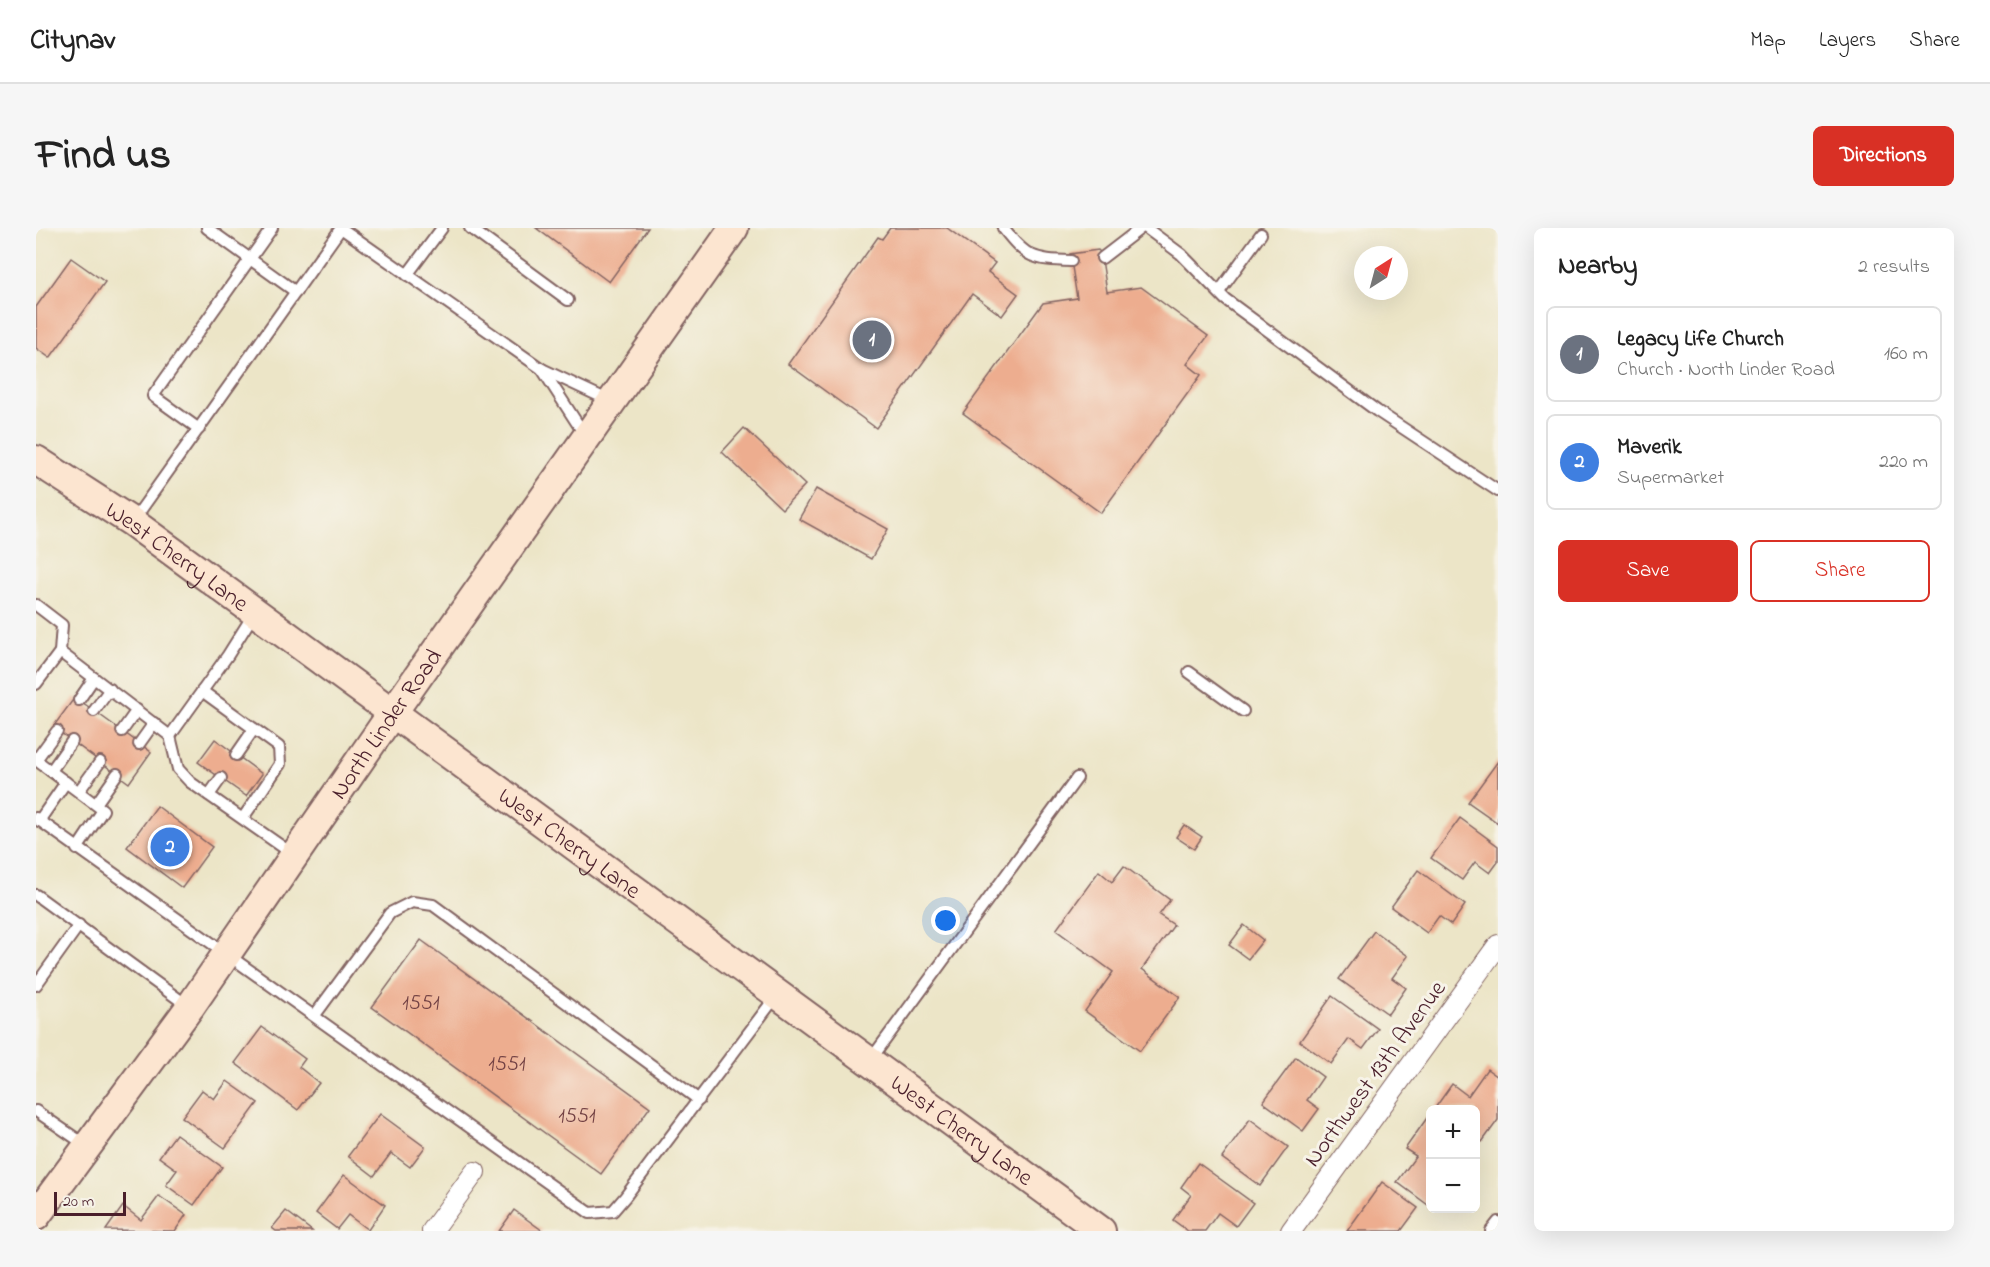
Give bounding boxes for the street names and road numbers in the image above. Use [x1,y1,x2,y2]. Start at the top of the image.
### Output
street label: West Cherry Lane [97,494,255,622]
street label: North Linder Road [323,642,453,807]
street label: West Cherry Lane [490,780,648,909]
street label: Northwest 13th Avenue [1296,974,1456,1175]
street label: West Cherry Lane [882,1067,1040,1196]

